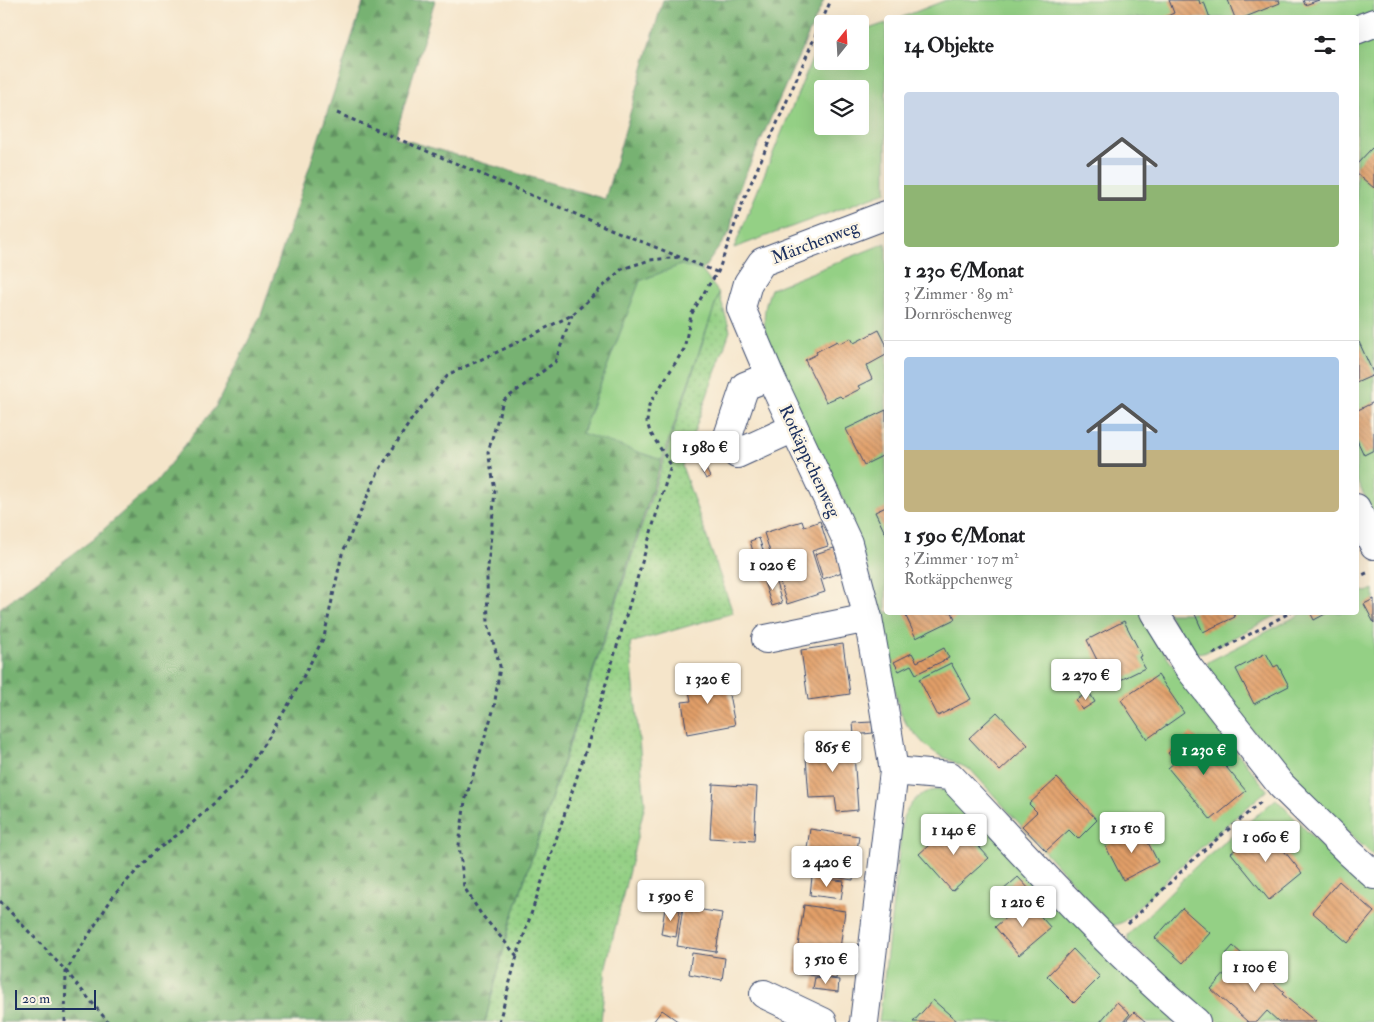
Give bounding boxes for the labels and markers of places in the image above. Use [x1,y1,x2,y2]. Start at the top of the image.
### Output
pin: 1 980 € [659,430,751,473]
pin: 1 020 € [727,548,819,591]
pin: 2 270 € [1040,658,1132,701]
pin: 1 320 € [662,662,754,705]
pin: 865 € [798,730,868,773]
pin: 1 230 € [1158,734,1250,776]
pin: 1 510 € [1086,812,1178,854]
pin: 1 140 € [908,814,1000,856]
pin: 1 060 € [1220,820,1312,863]
pin: 2 420 € [781,846,873,888]
pin: 1 590 € [625,880,717,922]
pin: 1 210 € [977,886,1069,928]
pin: 3 510 € [780,942,872,985]
pin: 1 100 € [1209,950,1301,993]

